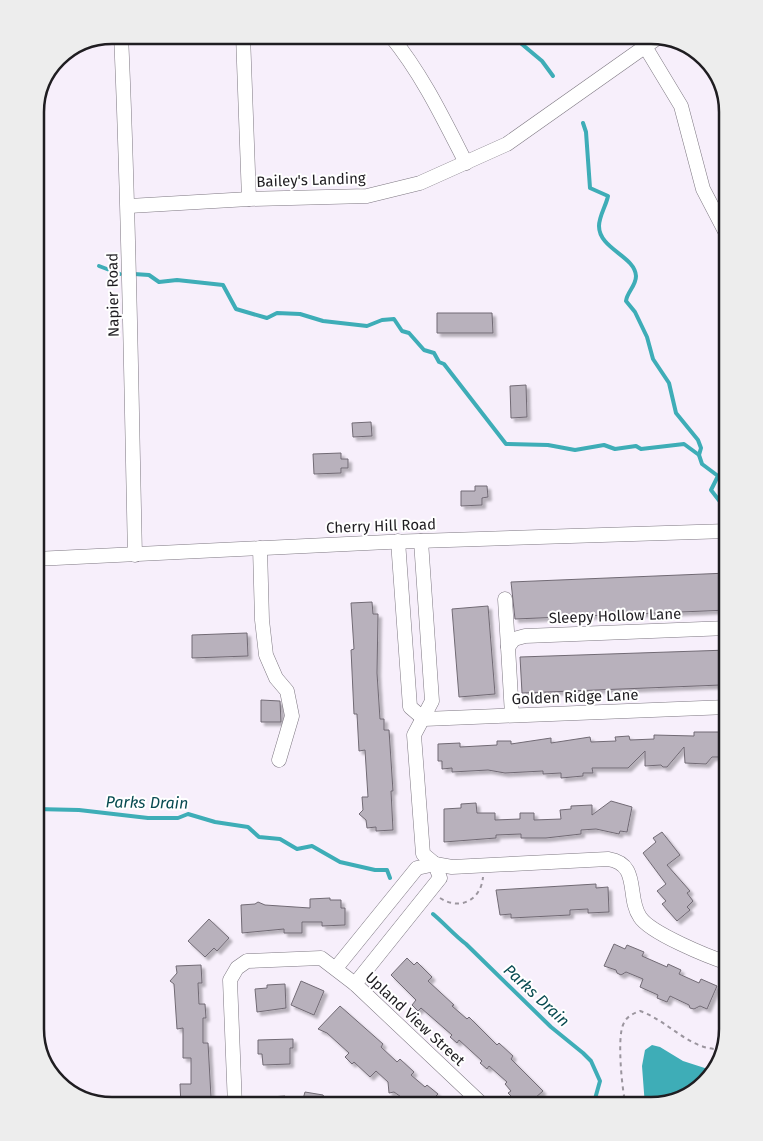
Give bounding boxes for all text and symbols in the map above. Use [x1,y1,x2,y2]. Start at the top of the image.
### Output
street label: Bailey's Landing [256,169,366,191]
street label: Napier Road [103,253,123,337]
street label: Cherry Hill Road [326,515,436,537]
street label: Sleepy Hollow Lane [548,605,682,627]
street label: Golden Ridge Lane [511,686,639,708]
water label: Parks Drain [105,792,189,813]
water label: Parks Drain [500,960,573,1031]
street label: Upland View Street [362,968,469,1070]

